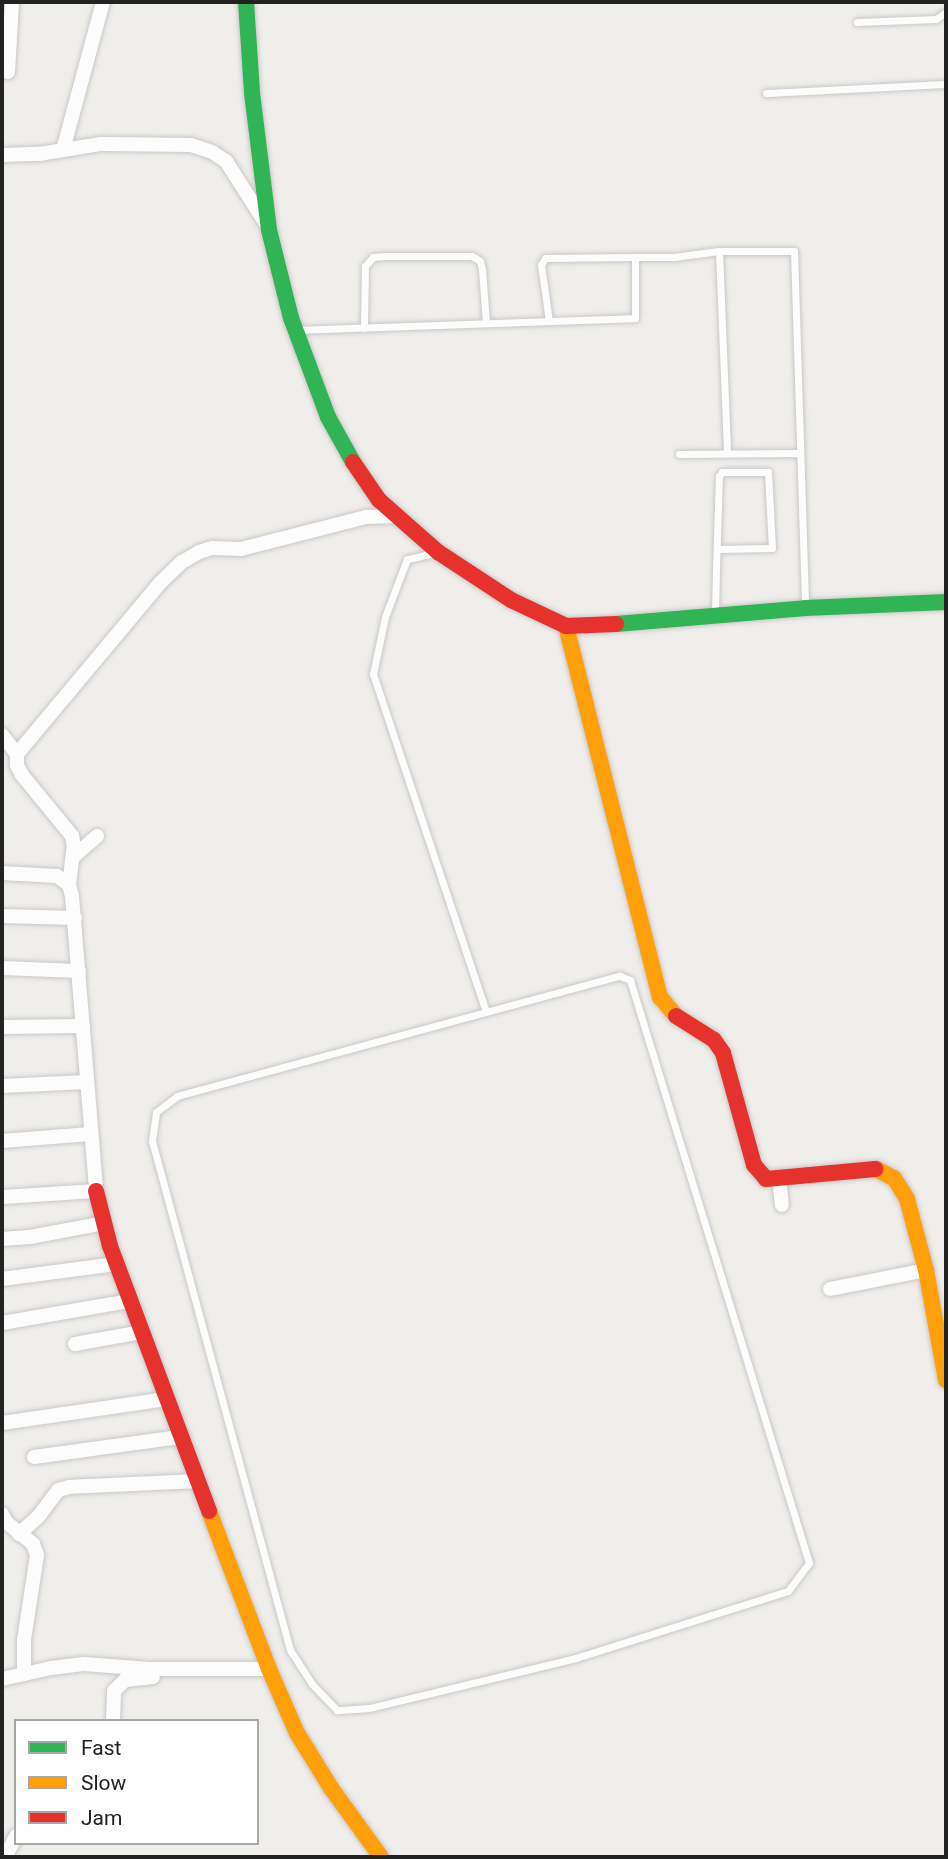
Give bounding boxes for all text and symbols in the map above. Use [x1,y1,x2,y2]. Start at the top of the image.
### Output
legend [14,1719,259,1845]
text: Fast [81,1736,121,1760]
text: Slow [81,1771,126,1795]
text: Jam [81,1806,122,1830]

